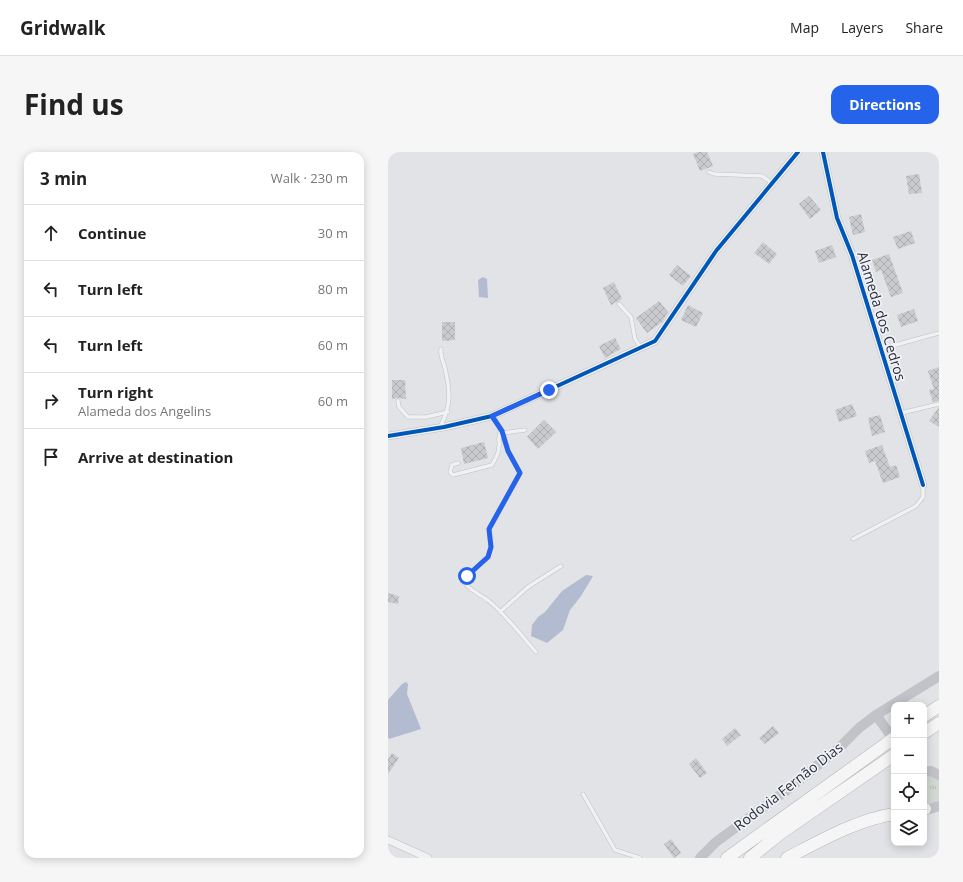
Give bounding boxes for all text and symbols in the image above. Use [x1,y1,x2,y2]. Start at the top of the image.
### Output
text: Gridwalk [20,15,106,41]
text: Map [790,18,819,37]
text: Layers [841,18,883,37]
text: Share [905,18,943,37]
text: Find us [24,85,124,123]
button: Directions [831,85,939,124]
text: 3 min [40,167,87,190]
text: Walk · 230 m [271,169,348,187]
icon: ahead [40,222,62,244]
text: Continue [78,223,146,243]
text: 30 m [318,224,348,242]
street label: Alameda dos Cedros [853,249,911,383]
icon: left [40,278,62,300]
text: Turn left [78,279,143,299]
text: 80 m [318,280,348,298]
icon: left [40,334,62,356]
text: Turn left [78,335,143,355]
text: 60 m [318,336,348,354]
route end [540,381,558,399]
text: Turn right [78,382,153,402]
icon: right [40,390,62,412]
text: 60 m [318,392,348,410]
text: Alameda dos Angelins [78,402,211,420]
icon: arrive [40,446,62,468]
text: Arrive at destination [78,447,233,467]
route start [458,567,476,585]
map controls [891,702,927,846]
button: + [891,702,927,738]
street label: Rodovia Fernão Dias [730,737,847,835]
button: − [891,738,927,774]
button: locate [891,774,927,810]
button: layers [891,810,927,846]

